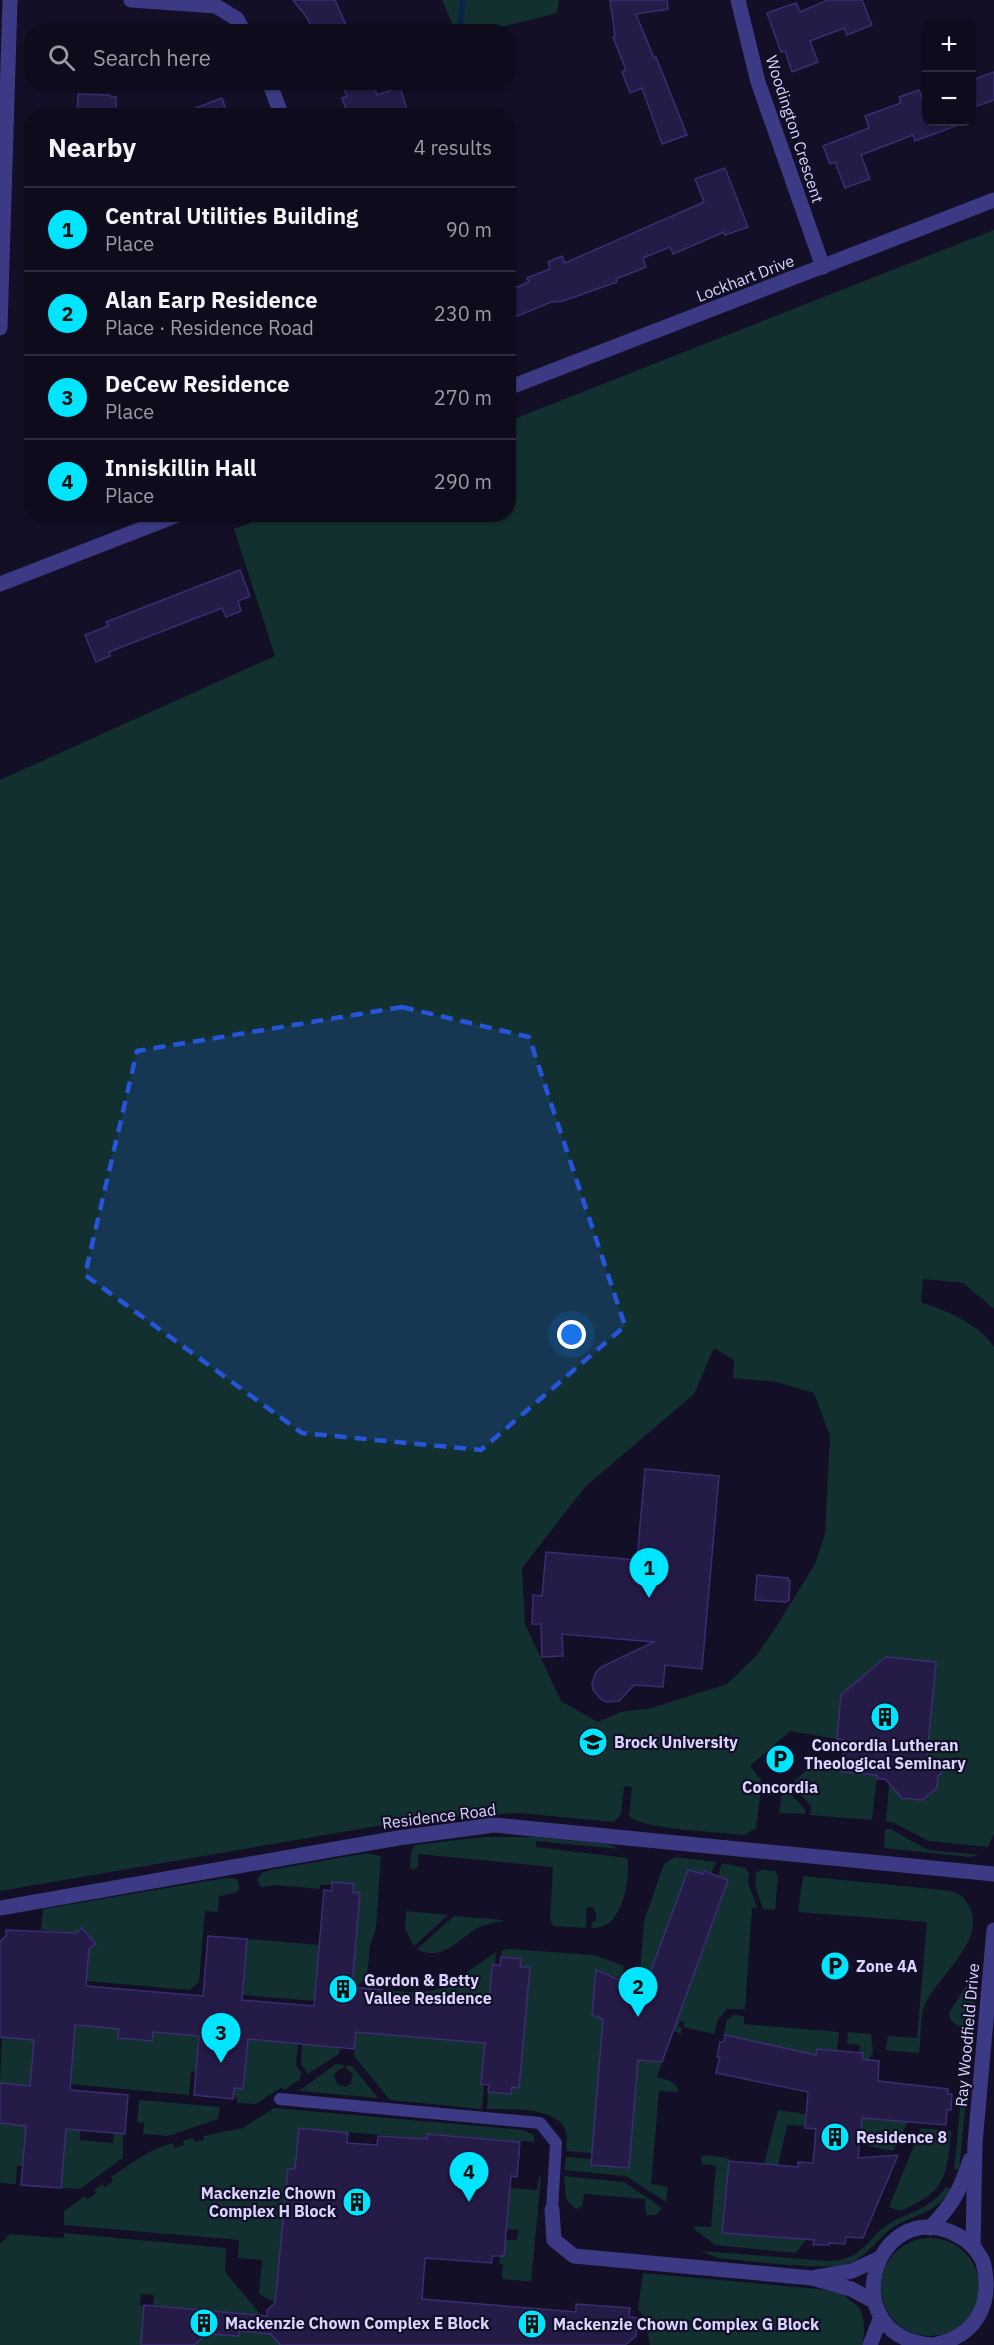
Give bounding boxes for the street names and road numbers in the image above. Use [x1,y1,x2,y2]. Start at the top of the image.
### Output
street label: Woodington Crescent [762,53,828,205]
street label: Lockhart Drive [693,250,797,306]
street label: Residence Road [381,1799,497,1833]
street label: Ray Woodfield Drive [951,1962,983,2108]

